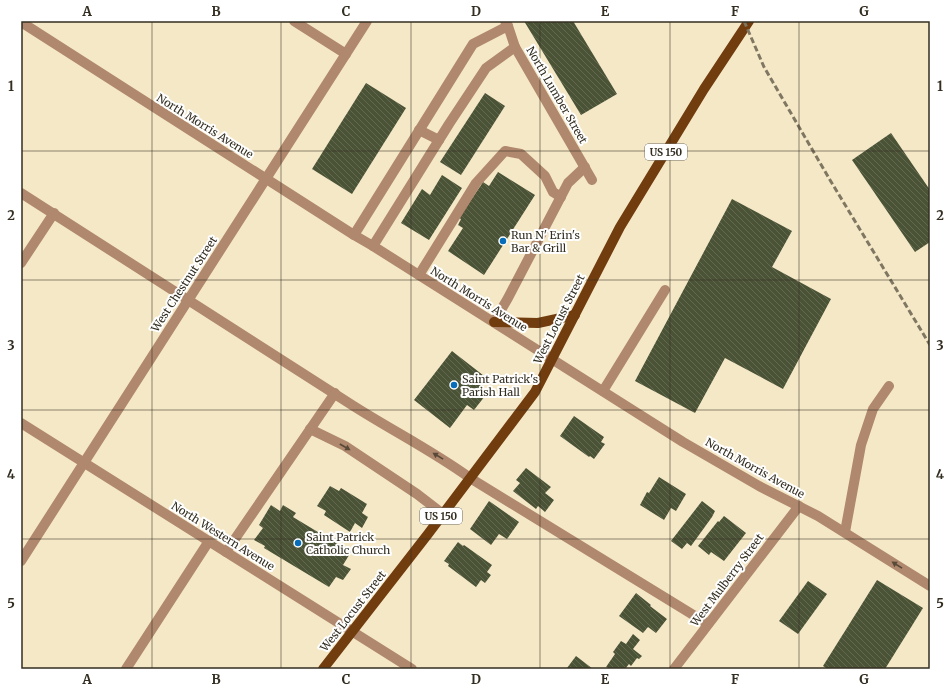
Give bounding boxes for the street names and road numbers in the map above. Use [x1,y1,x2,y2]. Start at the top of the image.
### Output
street label: North Lumber Street [523,44,591,147]
street label: North Morris Avenue [154,91,256,162]
road number: US 150 [645,144,687,160]
street label: West Chestnut Street [147,233,220,335]
street label: North Morris Avenue [428,264,530,335]
street label: West Locust Street [530,271,588,367]
street label: North Morris Avenue [703,435,807,501]
street label: North Western Avenue [169,499,277,574]
road number: US 150 [420,508,462,524]
street label: West Mulberry Street [687,530,767,630]
street label: West Locust Street [317,567,389,655]

